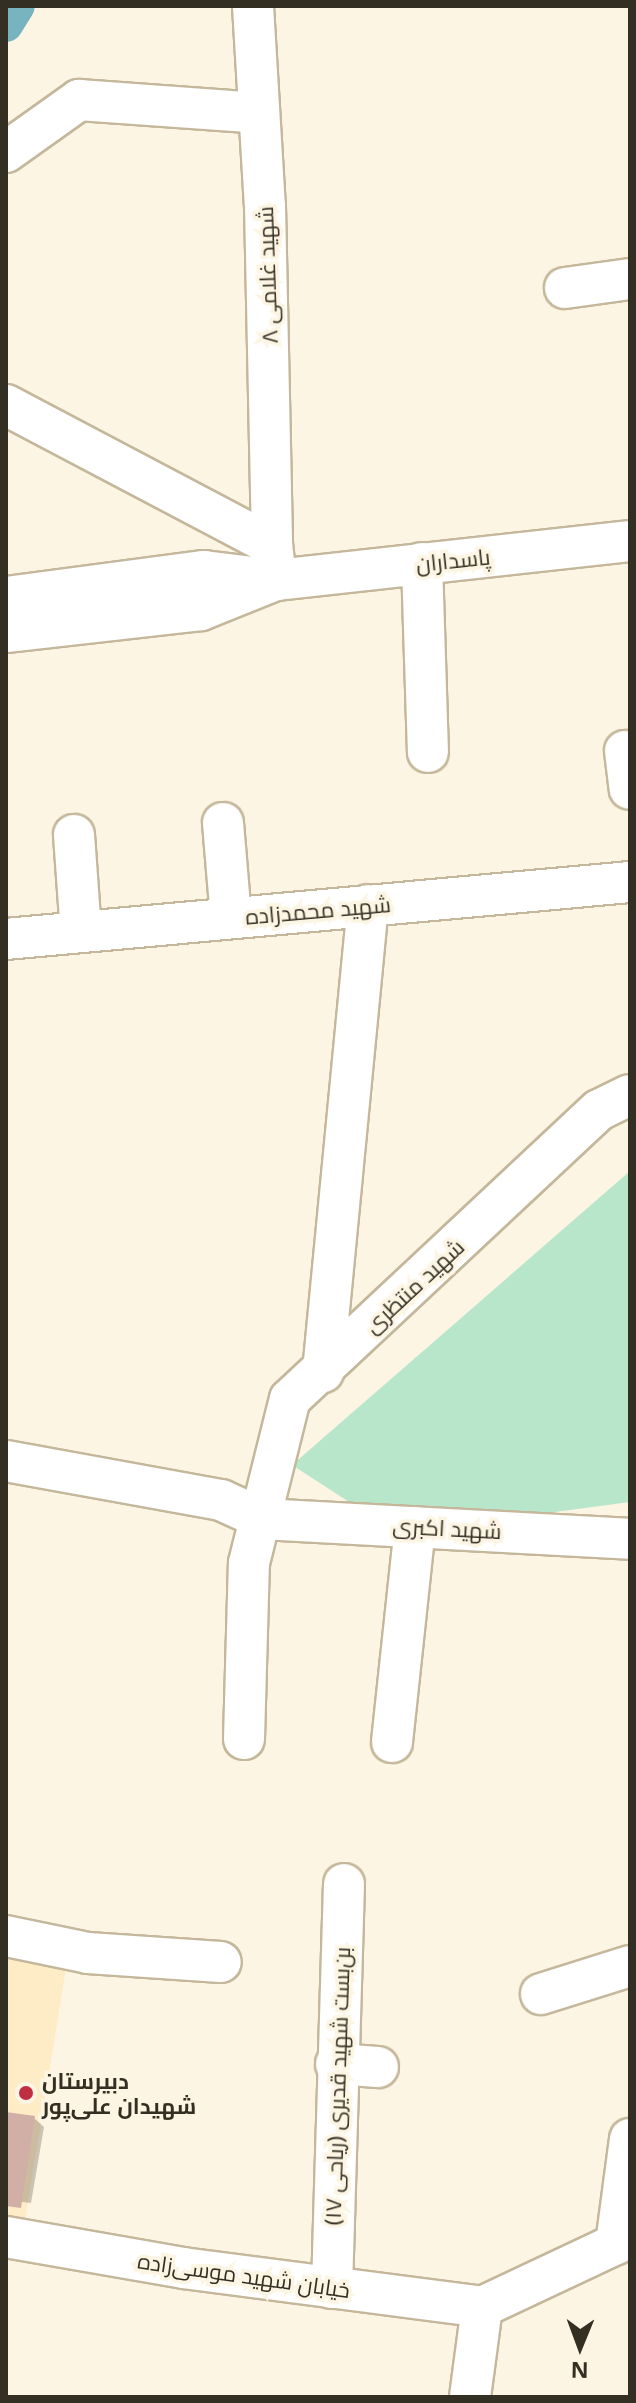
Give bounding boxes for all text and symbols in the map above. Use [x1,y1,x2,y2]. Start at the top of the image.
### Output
street label: ۸ شهید غلامی [251,206,283,344]
street label: پاسداران [415,543,491,577]
street label: شهید محمدزاده [244,890,392,930]
street label: شهید منتظری [359,1233,469,1339]
street label: شهید اکبری [392,1512,502,1544]
street label: بن‌بست شهید قدیری (ریاحی ۱۷) [319,1946,355,2226]
place label: دبیرستان شهیدان علی‌پور [42,2067,196,2118]
marker: دبیرستان شهیدان علی‌پور [17,2084,35,2102]
street label: خیابان شهید موسی‌زاده [136,2247,352,2303]
north arrow [540,2307,620,2387]
text: N [570,2356,589,2386]

